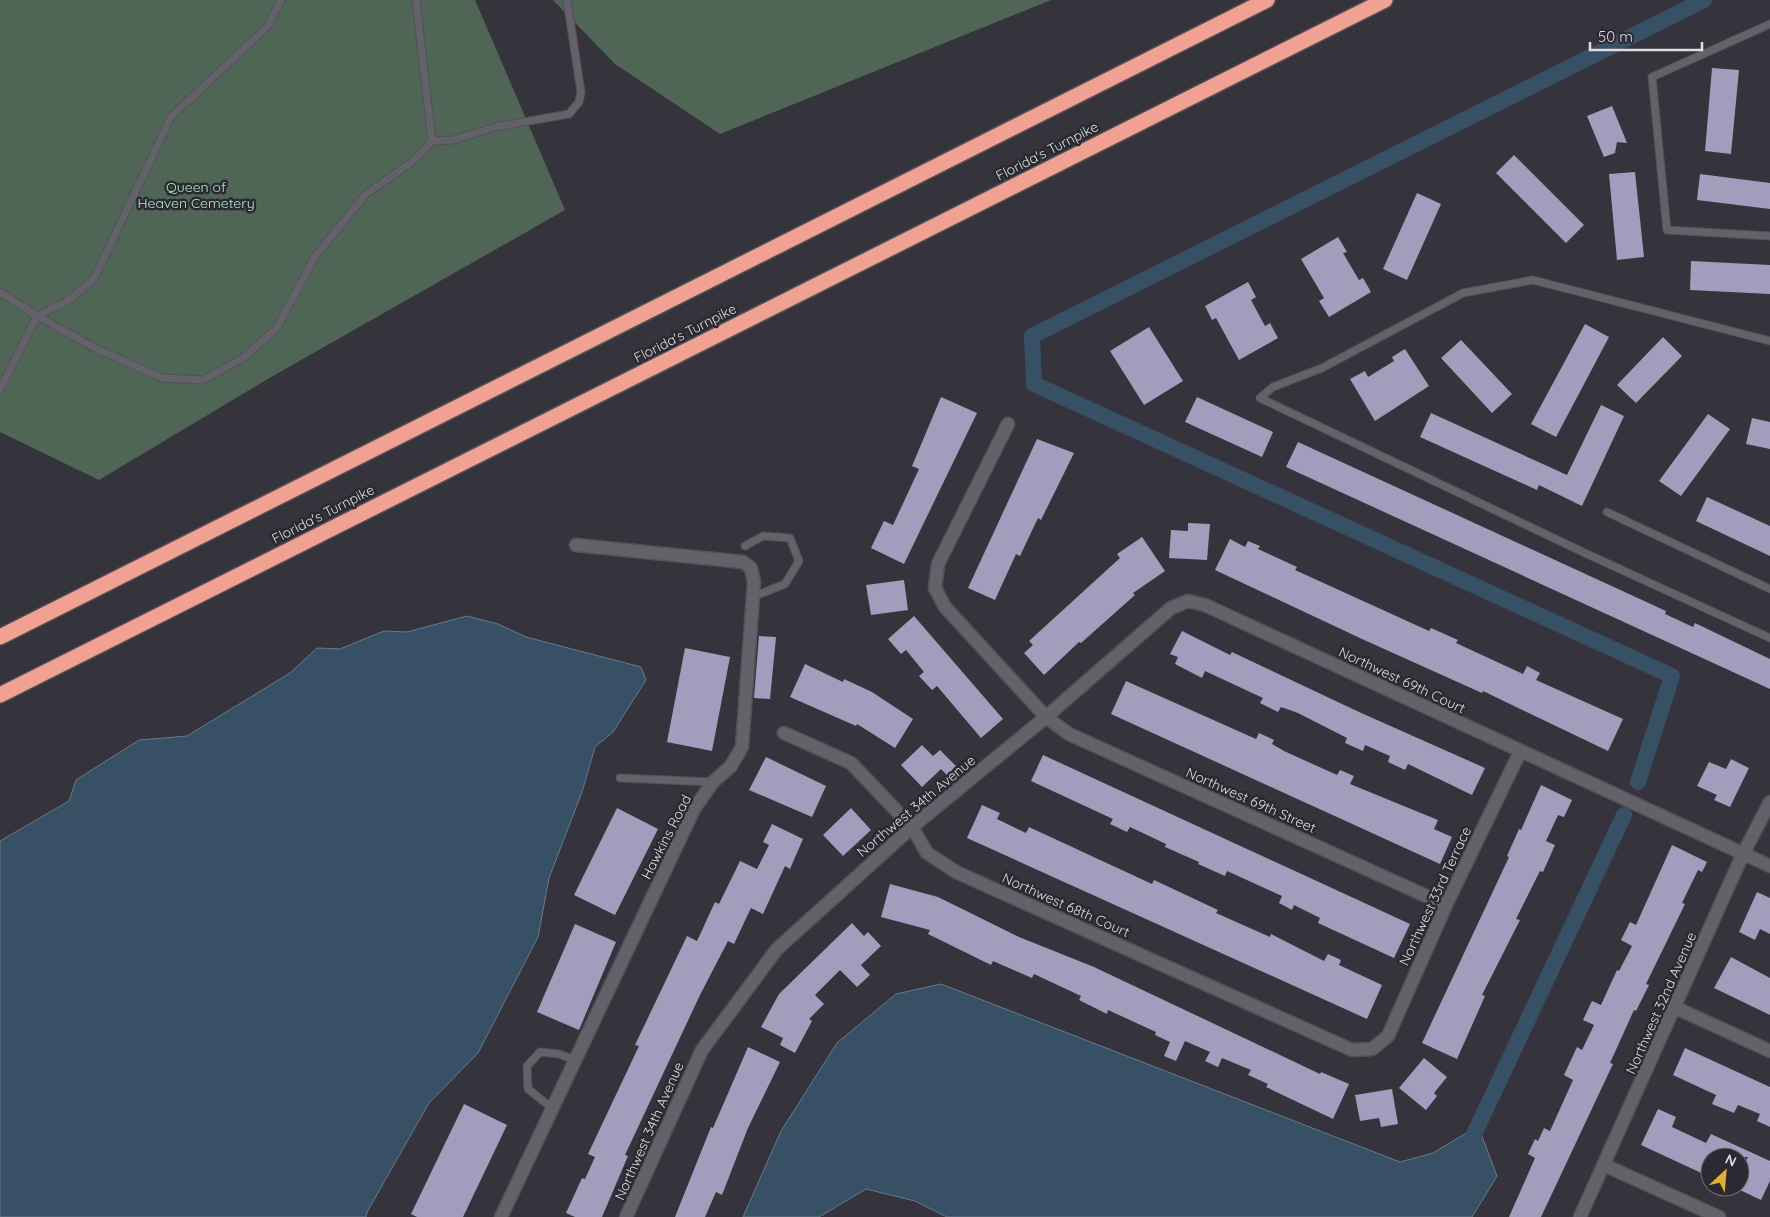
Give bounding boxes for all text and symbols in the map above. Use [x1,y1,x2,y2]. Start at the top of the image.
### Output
scale bar [1590,20,1702,52]
text: 50 m [1598,27,1633,46]
street label: Florida's Turnpike [993,117,1101,185]
park label: Queen of Heaven Cemetery [137,178,255,212]
street label: Florida's Turnpike [631,299,739,367]
street label: Florida's Turnpike [269,480,377,548]
street label: Northwest 69th Court [1336,643,1469,717]
street label: Northwest 34th Avenue [853,751,979,861]
street label: Northwest 69th Street [1183,763,1319,837]
street label: Hawkins Road [637,792,695,882]
street label: Northwest 33rd Terrace [1395,824,1475,968]
street label: Northwest 68th Court [999,869,1133,941]
street label: Northwest 32nd Avenue [1622,929,1701,1077]
street label: Northwest 34th Avenue [610,1059,688,1203]
north arrow [1700,1147,1750,1197]
text: N [1722,1150,1739,1171]

